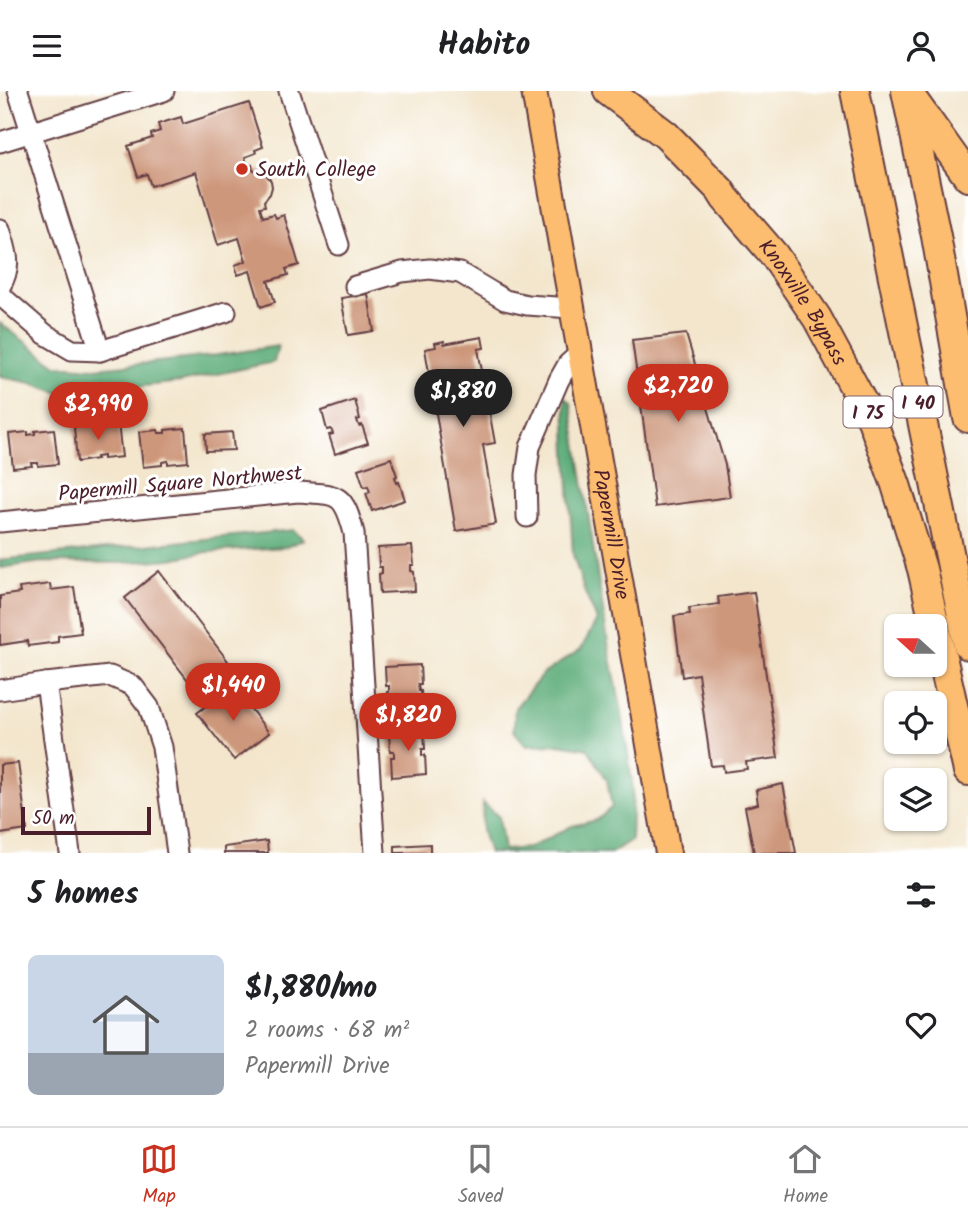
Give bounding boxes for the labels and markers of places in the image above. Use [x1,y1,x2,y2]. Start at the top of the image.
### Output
place label: South College [256,154,376,187]
marker: South College [234,161,250,177]
pin: $2,720 [621,365,735,424]
pin: $1,880 [406,369,520,429]
pin: $2,990 [41,383,155,442]
pin: $1,440 [176,663,290,723]
pin: $1,820 [351,693,465,753]

